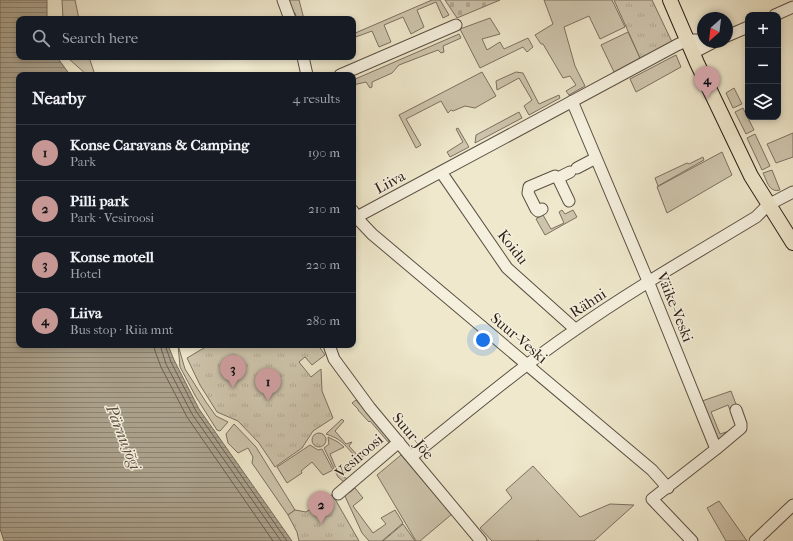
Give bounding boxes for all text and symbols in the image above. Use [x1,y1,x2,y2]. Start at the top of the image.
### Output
north arrow [697,12,733,48]
map controls [745,12,781,120]
button: + [745,12,781,48]
search box [16,16,356,60]
icon: search [30,27,52,49]
text: Search here [62,29,138,47]
button: − [745,48,781,84]
pin: 4 [694,66,720,99]
button: layers [745,84,781,120]
text: Nearby [32,88,86,108]
text: 4 results [293,91,340,106]
text: Konse Caravans & Camping [70,136,249,154]
text: 1 [43,145,47,160]
text: 190 m [308,145,340,160]
text: Park [70,154,96,169]
street label: Liiva [372,166,409,197]
text: Pilli park [70,192,128,210]
text: 2 [42,201,48,216]
text: 210 m [308,201,340,216]
text: Park · Vesiroosi [70,210,154,225]
street label: Koidu [494,226,532,268]
text: Konse motell [70,248,154,266]
text: 3 [42,257,48,272]
text: 220 m [306,257,340,272]
text: Hotel [70,266,101,281]
street label: Väike-Veski [652,268,697,345]
street label: Rähni [566,284,610,321]
text: Liiva [70,304,102,322]
street label: Suur-Veski [487,309,552,367]
text: 4 [41,313,49,328]
text: 280 m [306,313,340,328]
text: Bus stop · Riia mnt [70,322,174,337]
your location [473,330,493,350]
pin: 3 [220,355,246,388]
pin: 1 [255,368,281,401]
water label: Pärnu jõgi [102,401,146,474]
street label: Suur-Jõe [388,409,438,463]
street label: Vesiroosi [331,430,387,482]
pin: 2 [308,491,334,524]

